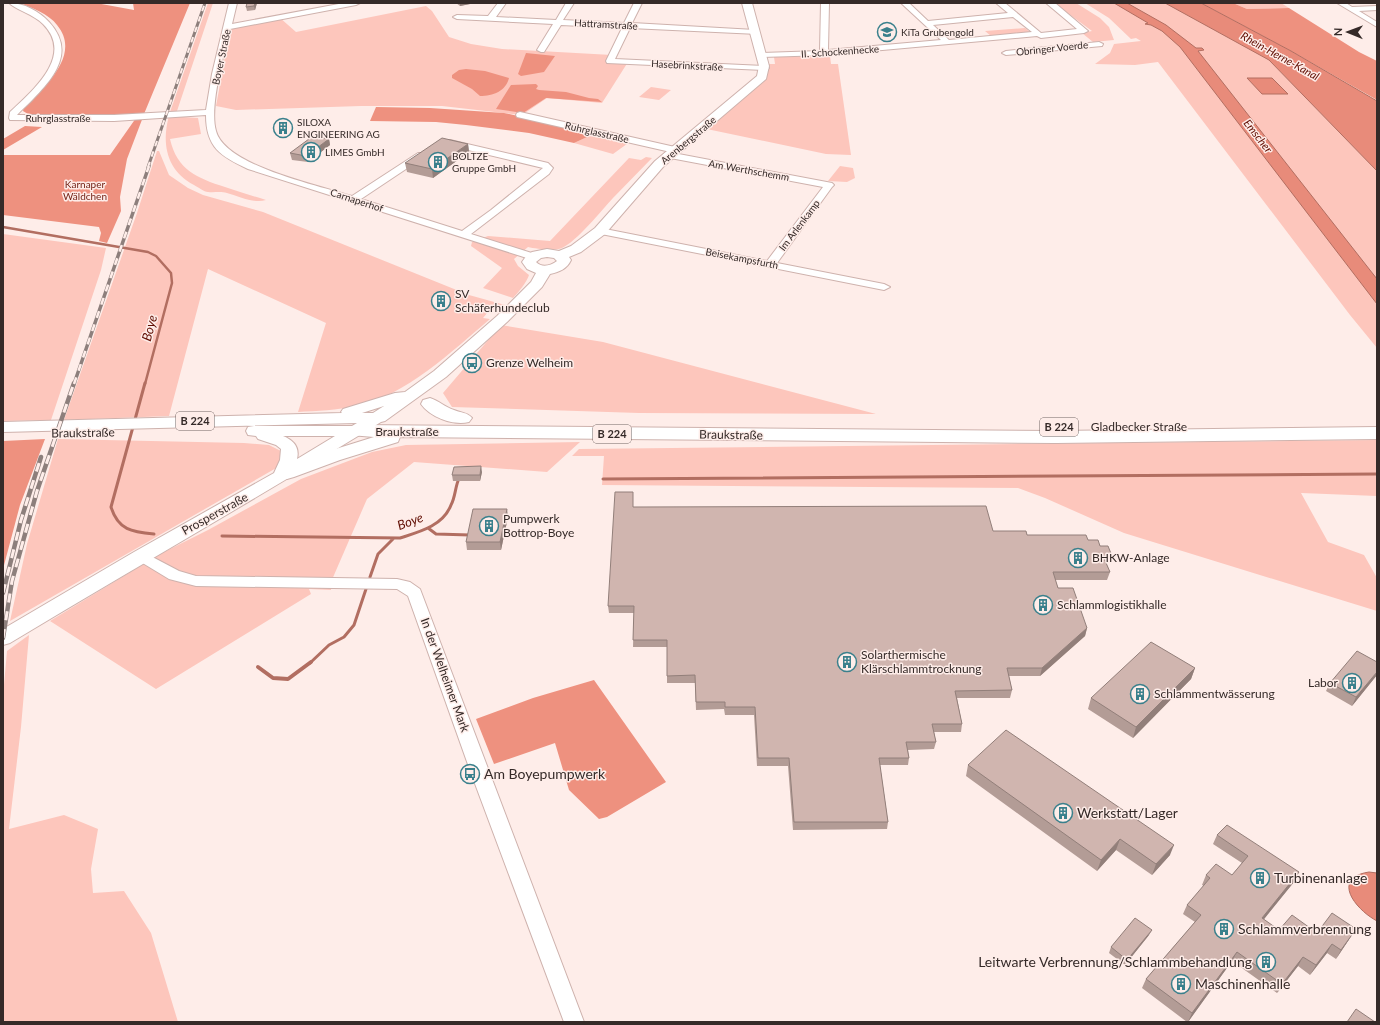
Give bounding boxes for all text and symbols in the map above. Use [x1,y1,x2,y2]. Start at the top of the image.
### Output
north arrow [1328,12,1368,52]
street label: Hattramstraße [574,16,638,32]
school or university icon: KiTa Grubengold [876,21,898,43]
place label: KiTa Grubengold [901,26,974,38]
text: N [1331,27,1344,36]
street label: Boyer Straße [209,28,233,86]
water label: Rhein-Herne-Kanal [1239,29,1322,83]
street label: Obringer Voerde [1015,38,1089,58]
street label: II. Schockenhecke [801,42,879,60]
street label: Hasebrinkstraße [651,57,723,73]
street label: Ruhrglasstraße [25,112,91,124]
street label: Arenbergstraße [658,113,718,167]
place label: SILOXA ENGINEERING AG [297,116,380,140]
water label: Emscher [1241,116,1276,155]
building icon: SILOXA ENGINEERING AG [272,117,294,139]
street label: Ruhrglasstraße [564,119,630,145]
building icon: LIMES GmbH [300,141,322,163]
place label: LIMES GmbH [325,146,385,158]
place label: BOLTZE Gruppe GmbH [452,150,516,174]
building icon: BOLTZE Gruppe GmbH [427,151,449,173]
street label: Am Werthschemm [708,157,790,183]
park label: Karnaper Wäldchen [63,178,107,202]
street label: Carnaperhof [329,186,385,214]
street label: Im Arlenkamp [776,197,822,253]
street label: Beisekampsfurth [705,245,779,271]
place label: SV Schäferhundeclub [455,286,550,315]
building icon: SV Schäferhundeclub [430,290,452,312]
water label: Boye [138,313,160,343]
bus stop icon: Grenze Welheim [461,352,483,374]
place label: Grenze Welheim [486,355,573,370]
road number: B 224 [176,412,214,430]
road number: B 224 [1040,418,1078,436]
street label: Gladbecker Straße [1091,419,1187,434]
street label: Braukstraße [51,424,115,441]
street label: Braukstraße [375,424,439,439]
road number: B 224 [593,425,631,443]
street label: Braukstraße [699,426,763,443]
street label: Prosperstraße [179,489,251,538]
water label: Boye [395,509,425,533]
place label: Pumpwerk Bottrop-Boye [503,511,574,540]
building icon: Pumpwerk Bottrop-Boye [478,515,500,537]
building icon: BHKW-Anlage [1067,547,1089,569]
place label: BHKW-Anlage [1092,550,1170,565]
building icon: Schlammlogistikhalle [1032,594,1054,616]
place label: Schlammlogistikhalle [1057,597,1167,612]
street label: In der Welheimer Mark [418,616,473,735]
place label: Solarthermische Klärschlammtrocknung [861,647,982,676]
building icon: Solarthermische Klärschlammtrocknung [836,651,858,673]
building icon: Labor [1341,672,1363,694]
place label: Labor [1308,675,1339,690]
building icon: Schlammentwässerung [1129,683,1151,705]
place label: Schlammentwässerung [1154,686,1275,701]
bus stop icon: Am Boyepumpwerk [459,763,481,785]
place label: Am Boyepumpwerk [484,765,606,782]
building icon: Werkstatt/Lager [1052,802,1074,824]
place label: Werkstatt/Lager [1077,804,1178,821]
building icon: Turbinenanlage [1249,867,1271,889]
place label: Turbinenanlage [1274,869,1368,886]
building icon: Schlammverbrennung [1213,918,1235,940]
place label: Schlammverbrennung [1238,920,1371,937]
building icon: Leitwarte Verbrennung/Schlammbehandlung [1255,951,1277,973]
place label: Leitwarte Verbrennung/Schlammbehandlung [978,953,1252,970]
building icon: Maschinenhalle [1170,973,1192,995]
place label: Maschinenhalle [1195,975,1290,992]

